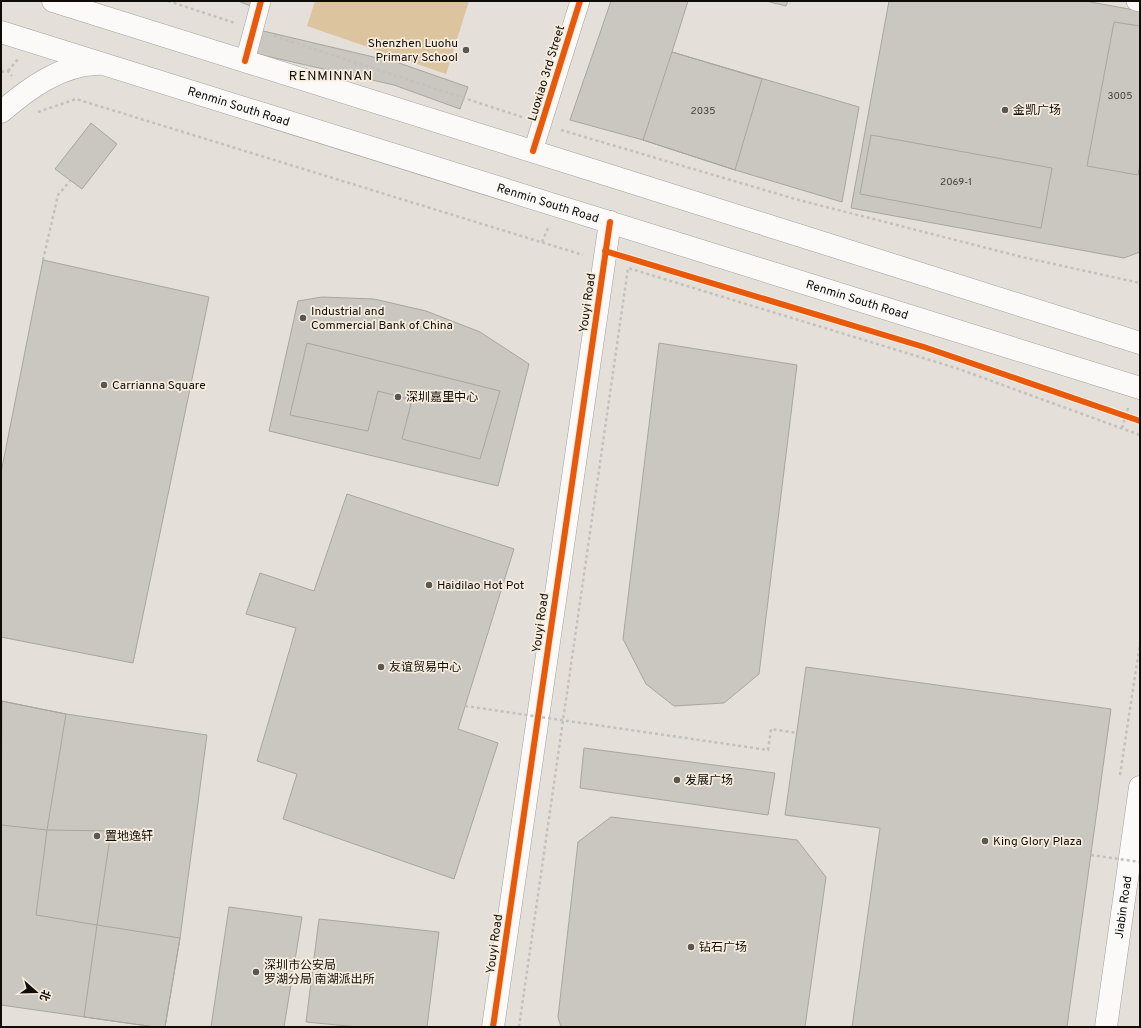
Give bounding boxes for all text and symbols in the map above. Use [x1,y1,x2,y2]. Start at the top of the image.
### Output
street label: Luoxiao 3rd Street [525,23,569,123]
place label: Shenzhen Luohu Primary School [368,36,458,66]
marker: Shenzhen Luohu Primary School [461,45,471,55]
district label: RENMINNAN [289,69,373,85]
street label: Renmin South Road [185,84,291,131]
house number: 3005 [1108,90,1132,103]
place label: 金凯广场 [1013,103,1061,119]
house number: 2035 [691,105,715,118]
marker: 金凯广场 [1000,105,1010,115]
house number: 2069-1 [940,176,972,189]
street label: Renmin South Road [495,180,601,227]
street label: Youyi Road [576,272,600,334]
street label: Renmin South Road [804,277,910,324]
place label: Industrial and Commercial Bank of China [311,304,453,334]
marker: Industrial and Commercial Bank of China [298,313,308,323]
place label: Carrianna Square [112,378,206,394]
marker: Carrianna Square [99,380,109,390]
place label: 深圳嘉里中心 [406,390,478,406]
marker: 深圳嘉里中心 [393,392,403,402]
place label: Haidilao Hot Pot [437,578,524,594]
marker: Haidilao Hot Pot [424,580,434,590]
street label: Youyi Road [529,592,553,654]
place label: 友谊贸易中心 [389,660,461,676]
marker: 友谊贸易中心 [376,662,386,672]
place label: 发展广场 [685,773,733,789]
marker: 发展广场 [672,775,682,785]
place label: 置地逸轩 [105,829,153,845]
marker: 置地逸轩 [92,831,102,841]
place label: King Glory Plaza [993,834,1082,850]
marker: King Glory Plaza [980,836,990,846]
street label: Jiabin Road [1112,875,1136,940]
street label: Youyi Road [483,913,507,975]
place label: 钻石广场 [699,940,747,956]
marker: 钻石广场 [686,942,696,952]
place label: 深圳市公安局 罗湖分局 南湖派出所 [264,958,375,988]
marker: 深圳市公安局 罗湖分局 南湖派出所 [251,967,261,977]
north arrow [16,972,56,1012]
text: 北 [36,988,53,1003]

